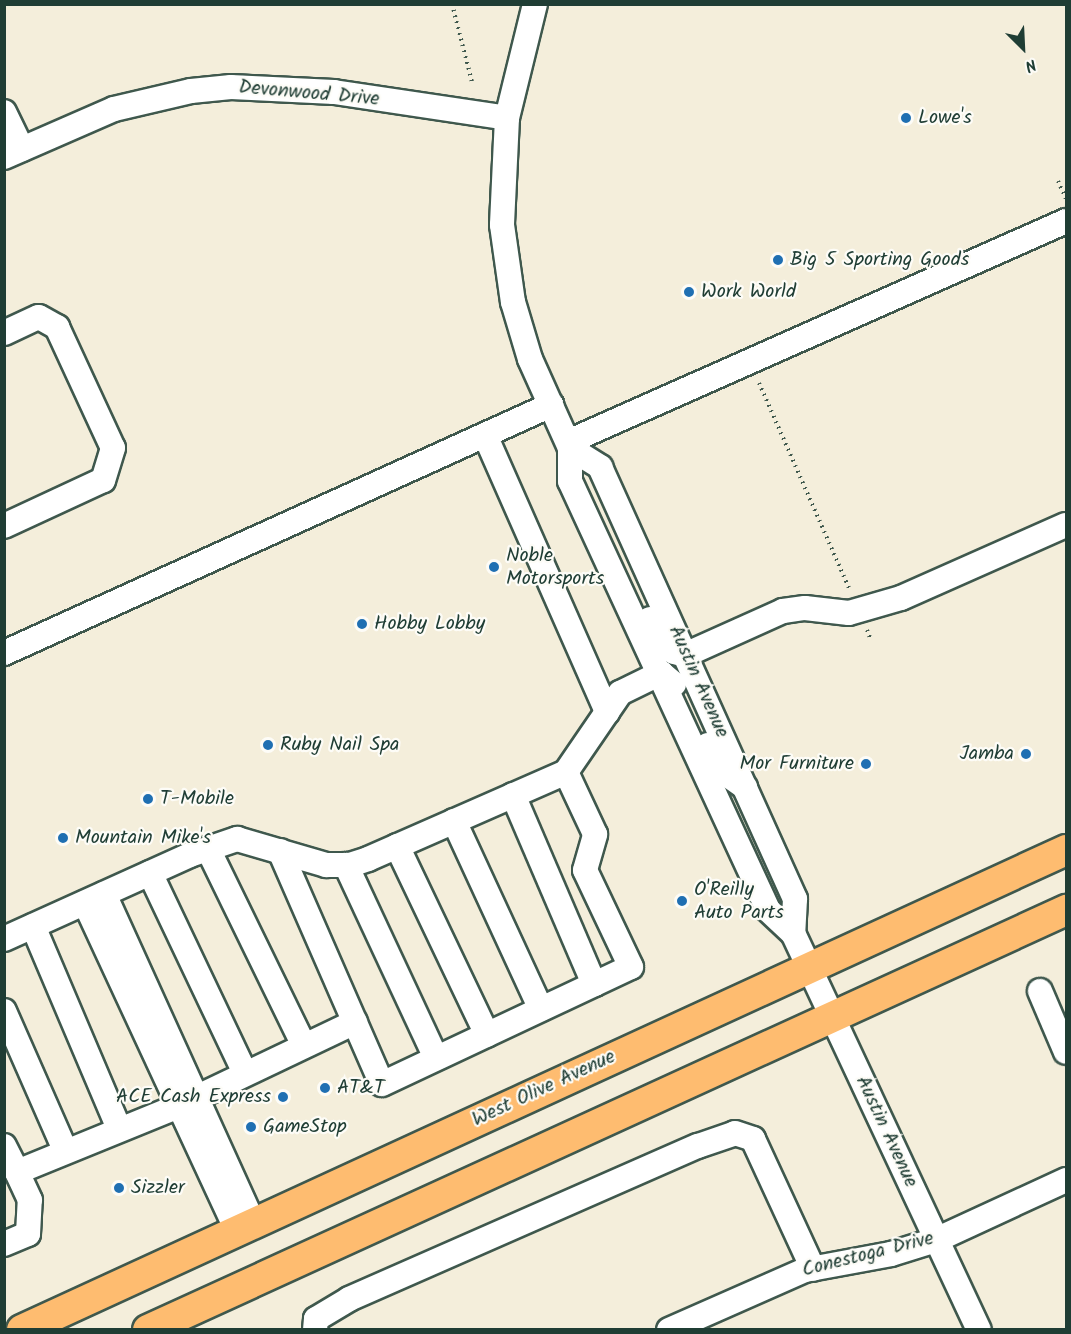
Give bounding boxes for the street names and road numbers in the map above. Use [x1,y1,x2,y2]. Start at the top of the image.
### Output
street label: Devonwood Drive [238,76,380,112]
street label: Austin Avenue [663,622,733,742]
street label: West Olive Avenue [469,1045,619,1133]
street label: Austin Avenue [850,1072,922,1192]
street label: Conestoga Drive [800,1227,936,1283]

